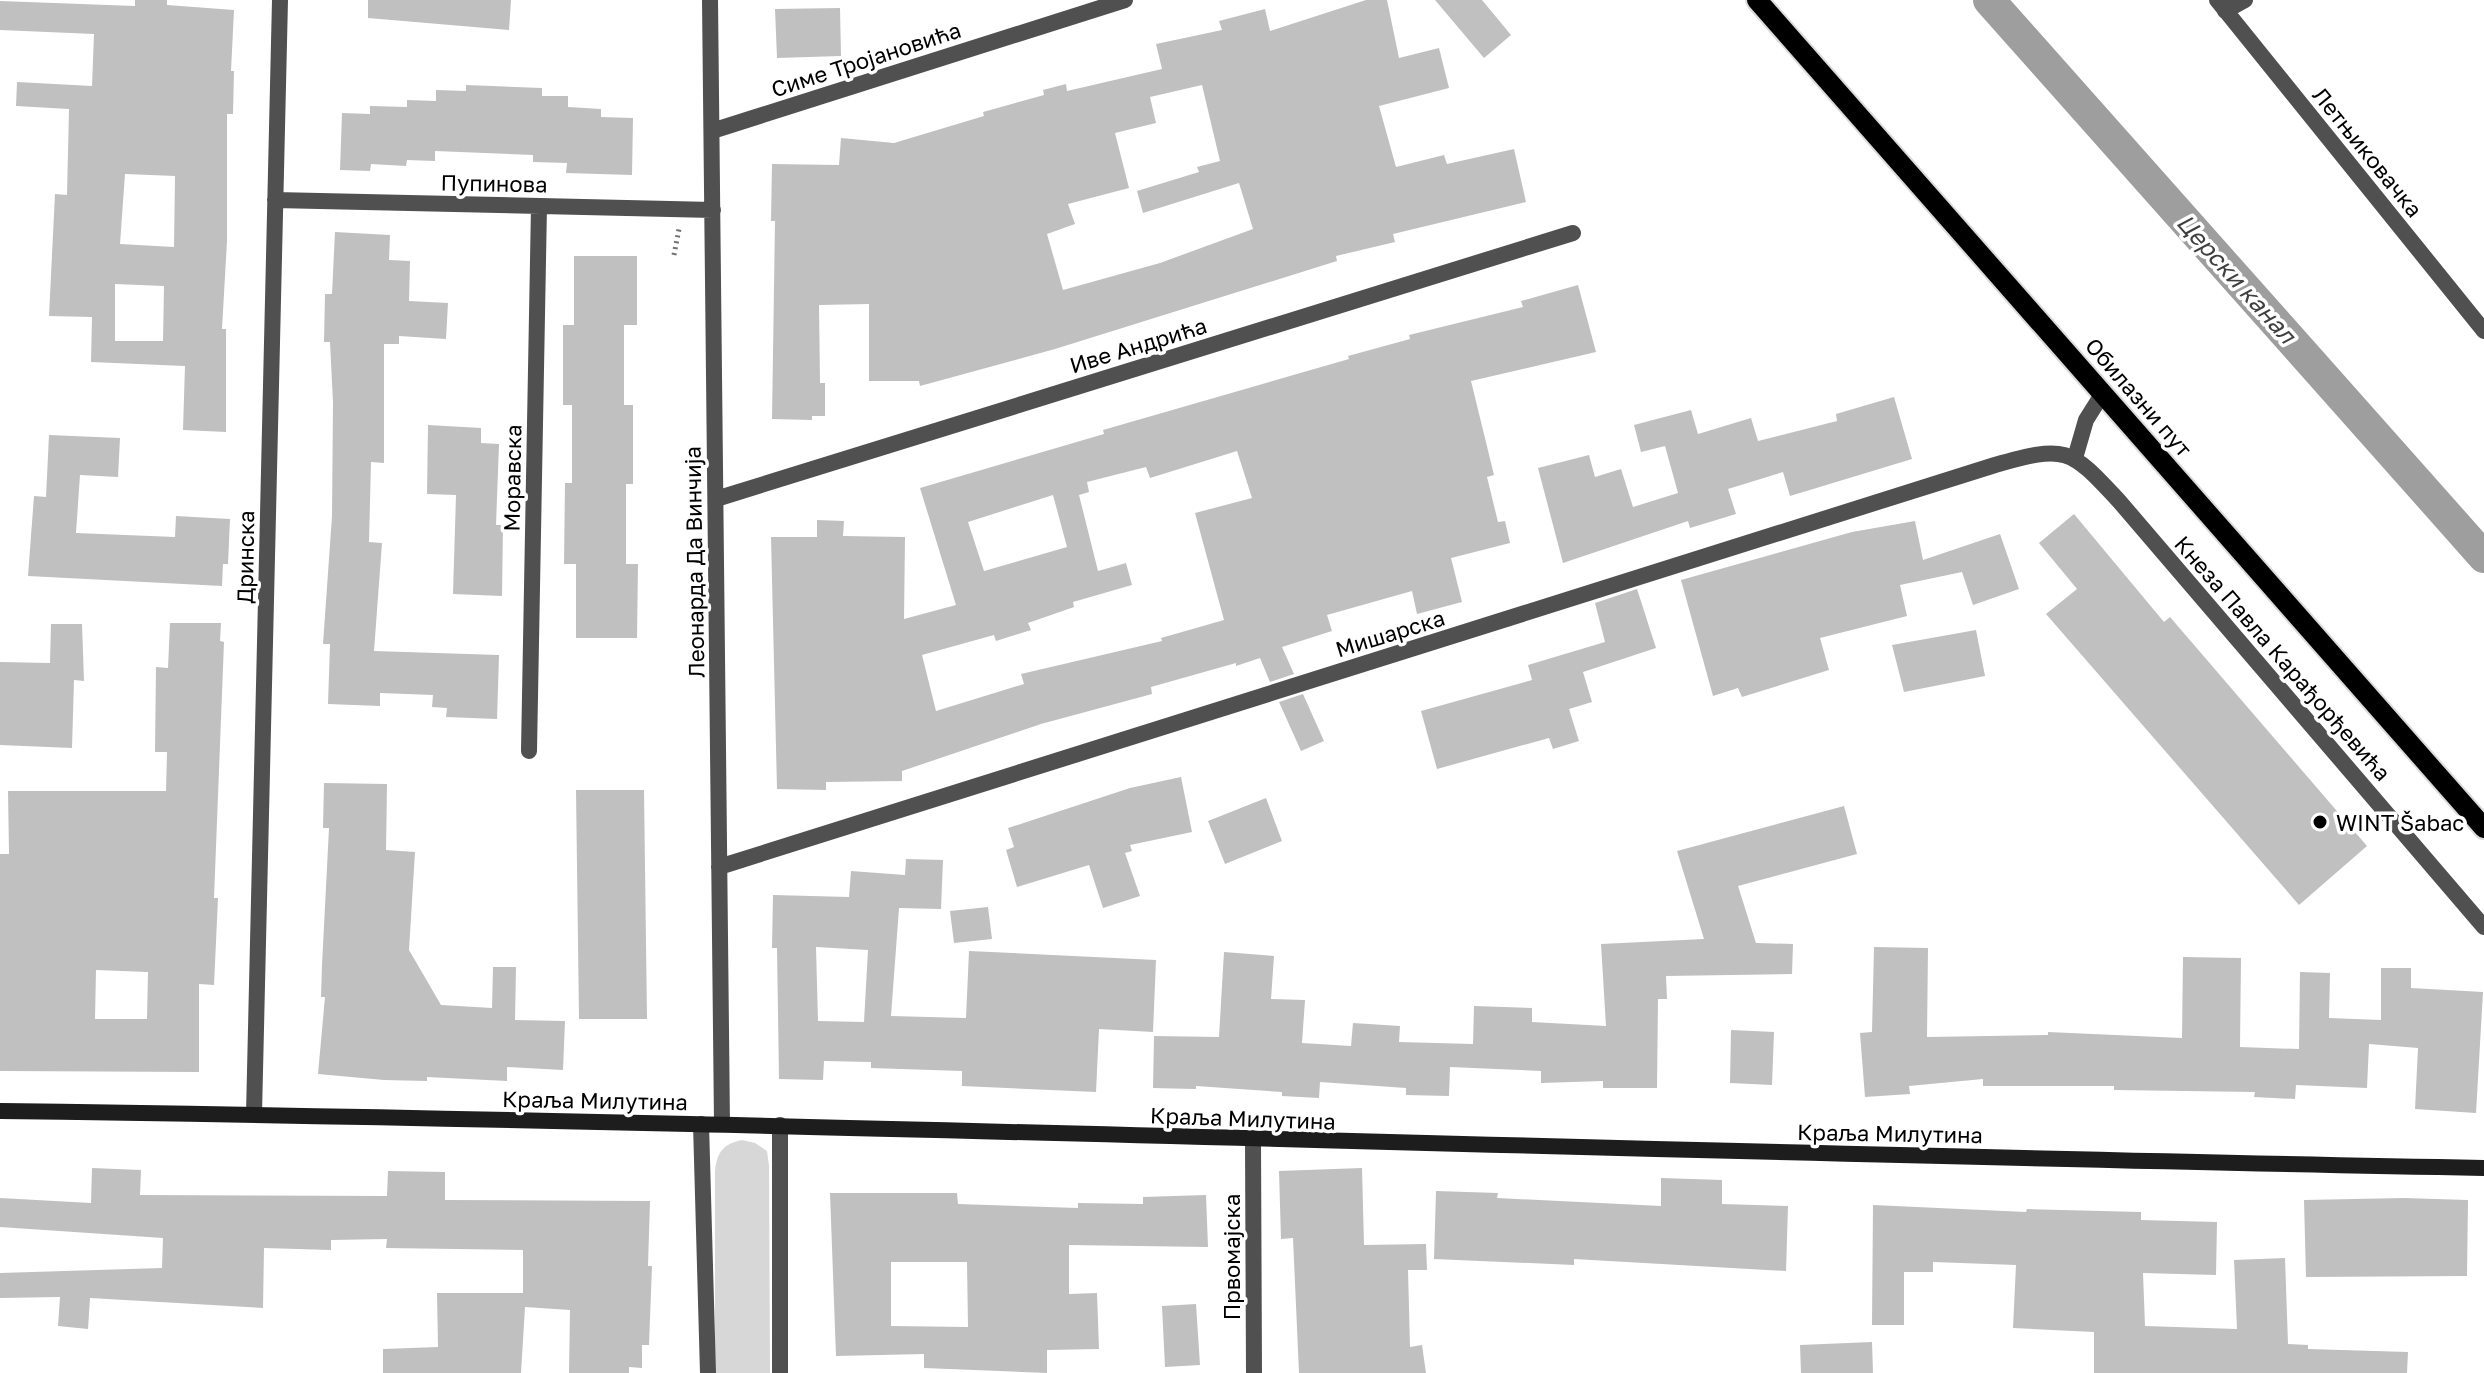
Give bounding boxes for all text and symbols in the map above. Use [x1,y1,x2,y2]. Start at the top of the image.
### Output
street label: Симе Тројановића [768,16,964,102]
street label: Летњиковачка [2307,82,2429,222]
street label: Пупинова [440,169,548,197]
water label: Церски канал [2171,207,2304,350]
street label: Иве Андрића [1066,311,1210,379]
street label: Обилазни пут [2080,332,2198,462]
street label: Моравска [498,424,526,532]
street label: Леонарда Да Винчија [678,446,710,678]
street label: Дринска [231,510,259,604]
street label: Кнеза Павла Карађорђевића [2169,530,2397,786]
street label: Мишарска [1332,604,1448,662]
place label: WINT Šabac [2336,809,2464,836]
marker: WINT Šabac [2311,813,2329,831]
street label: Краља Милутина [502,1085,688,1115]
street label: Краља Милутина [1150,1101,1336,1135]
street label: Краља Милутина [1797,1118,1983,1148]
street label: Првомајска [1218,1194,1245,1320]

